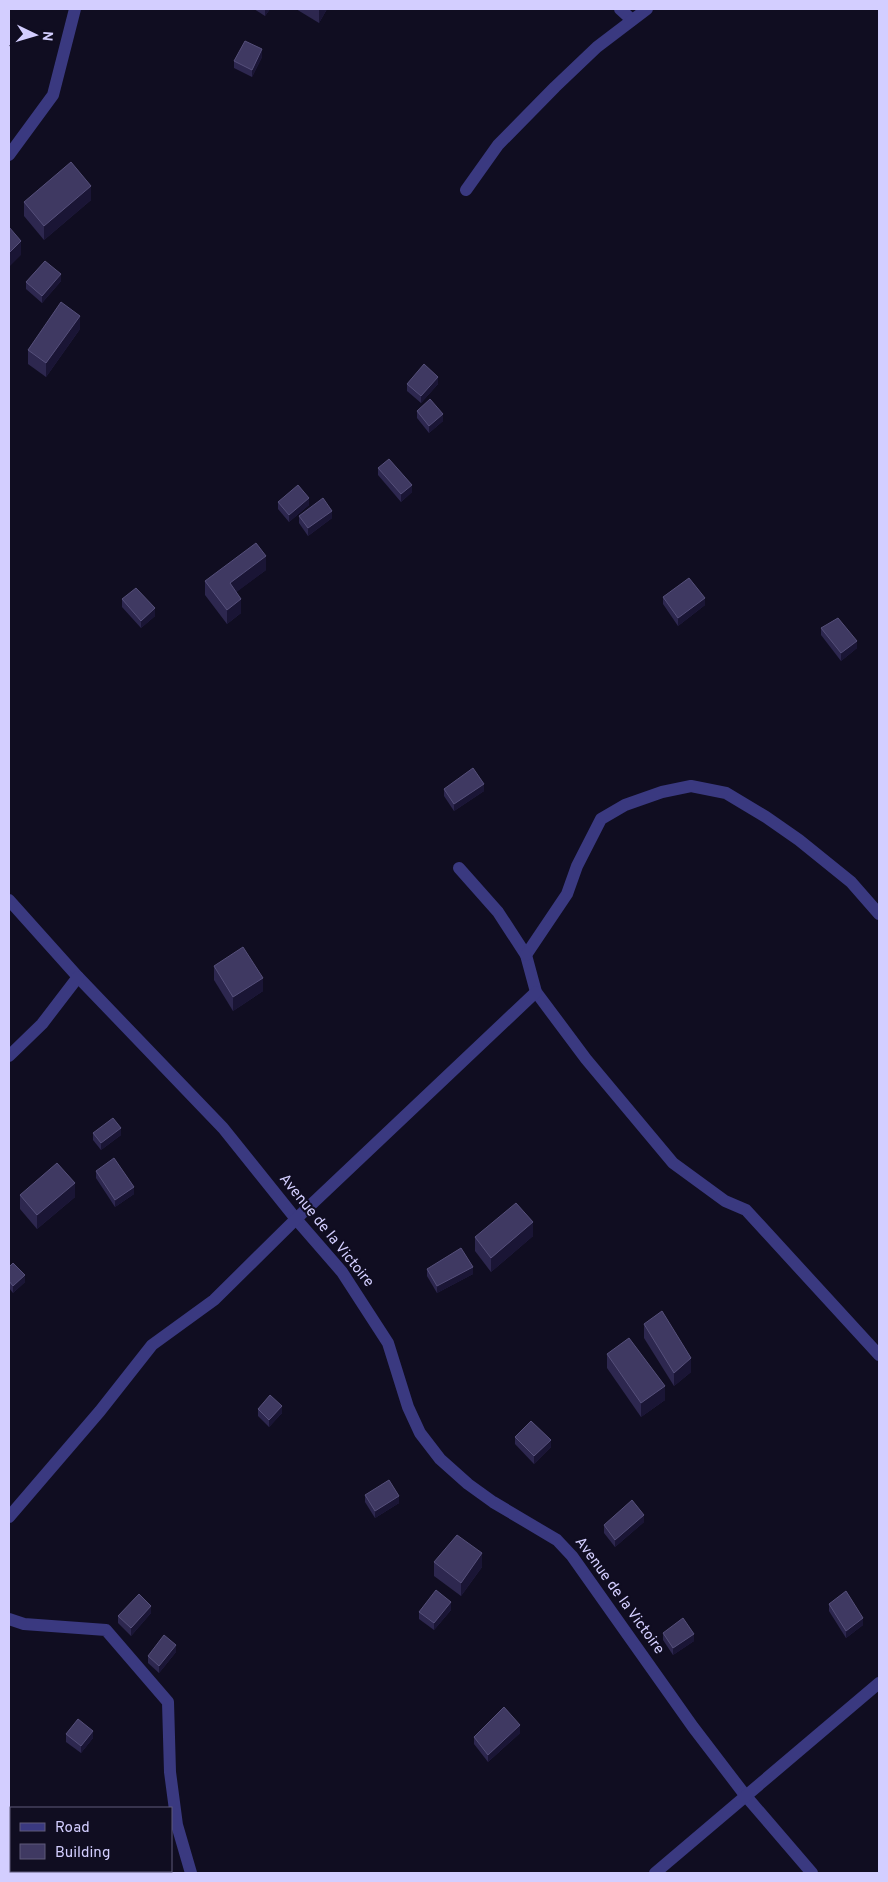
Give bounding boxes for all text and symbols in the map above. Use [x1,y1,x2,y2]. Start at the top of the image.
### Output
north arrow [10,10,60,60]
text: N [38,30,55,42]
street label: Avenue de la Victoire [274,1170,378,1292]
street label: Avenue de la Victoire [570,1534,668,1658]
legend [10,1807,172,1872]
text: Road [55,1819,90,1838]
text: Building [55,1844,110,1863]

